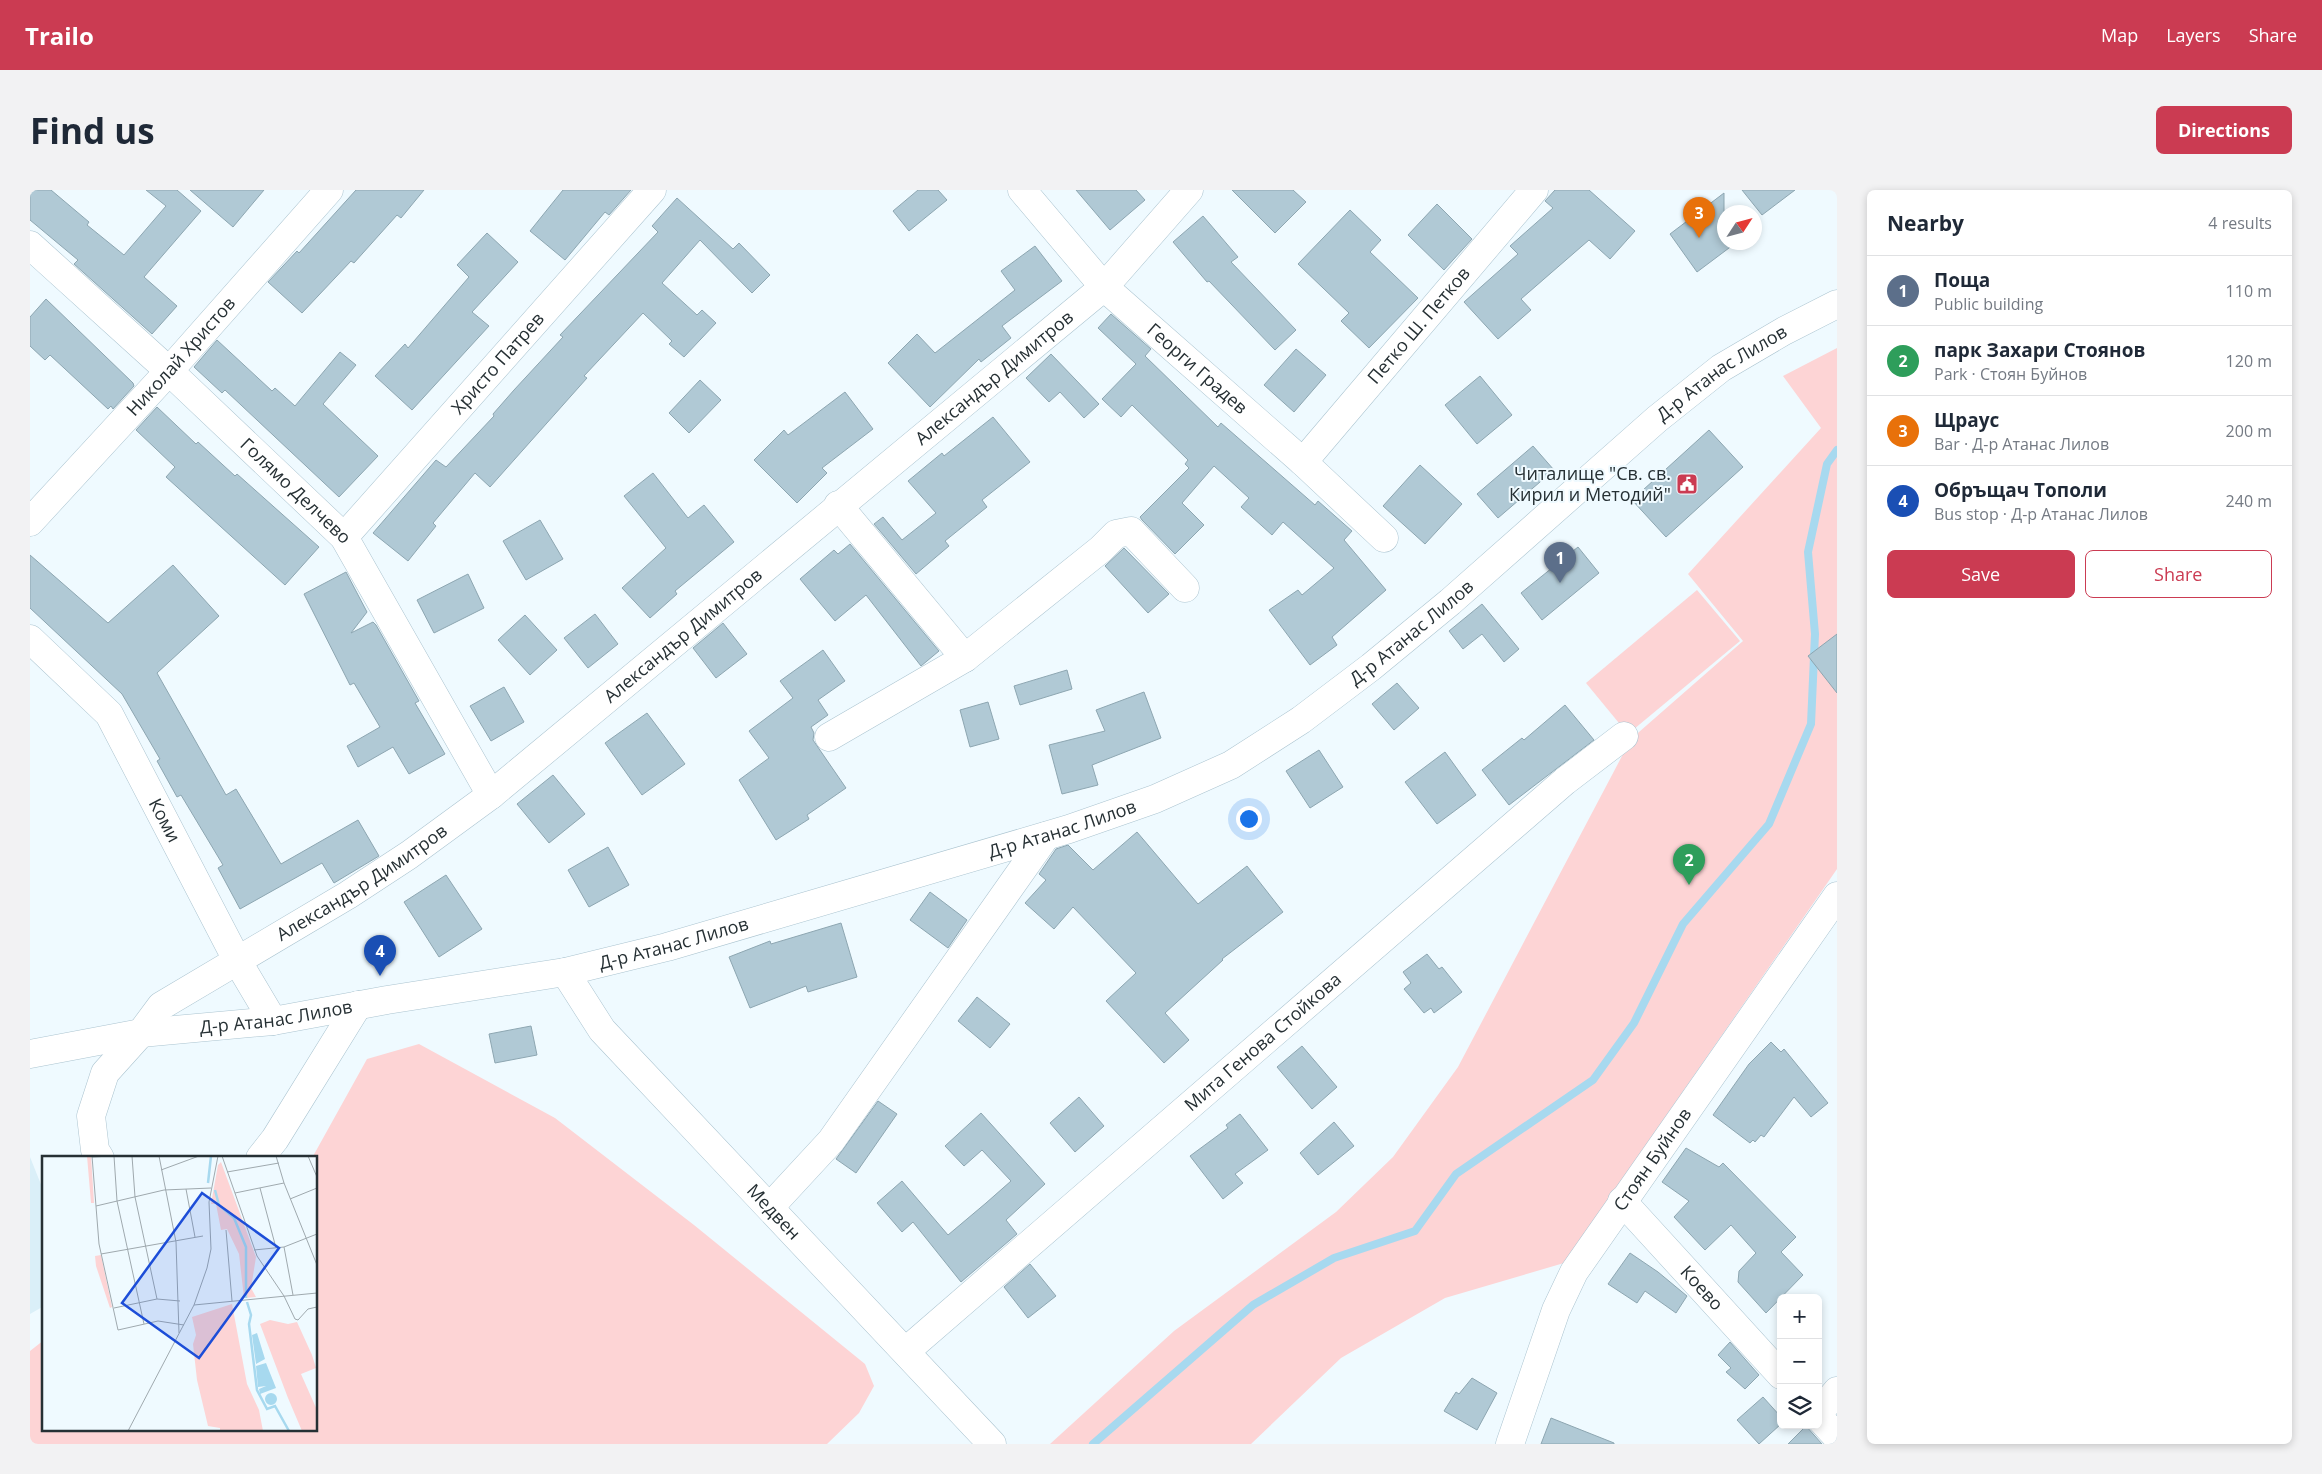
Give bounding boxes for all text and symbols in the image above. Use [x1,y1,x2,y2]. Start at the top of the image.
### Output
text: Trailo [25,19,94,52]
text: Map [2101,23,2138,47]
text: Layers [2166,23,2221,47]
text: Share [2249,23,2297,47]
button: Directions [2156,106,2292,154]
text: Find us [30,107,155,154]
pin: 3 [1683,197,1715,238]
north arrow [1717,205,1762,250]
text: Nearby [1887,209,1964,237]
text: 4 results [2208,212,2272,234]
street label: Петко Ш. Петков [1361,261,1475,389]
text: Поща [1934,267,1990,293]
text: 1 [1898,280,1908,302]
text: 110 m [2226,280,2272,302]
street label: Николай Христов [121,291,240,421]
text: Public building [1934,293,2043,315]
street label: Александър Димитров [910,304,1078,450]
street label: Христо Патрев [446,307,549,419]
street label: Георги Градев [1142,317,1253,419]
street label: Д-р Атанас Лилов [1651,319,1791,426]
text: парк Захари Стоянов [1934,337,2145,363]
text: 2 [1898,350,1908,372]
text: 120 m [2226,350,2272,372]
text: Park · Стоян Буйнов [1934,363,2087,385]
text: Щраус [1934,407,1999,433]
text: 3 [1898,420,1908,442]
text: 200 m [2226,420,2272,442]
street label: Голямо Делчево [236,432,357,549]
text: Bar · Д-р Атанас Лилов [1934,433,2109,455]
place label: Читалище "Св. св. Кирил и Методий" [1509,461,1671,506]
public building icon: Читалище "Св. св. Кирил и Методий" [1675,472,1699,496]
text: Обръщач Тополи [1934,477,2107,503]
text: 4 [1898,490,1908,512]
text: 240 m [2226,490,2272,512]
text: Bus stop · Д-р Атанас Лилов [1934,503,2148,525]
pin: 1 [1544,542,1576,583]
button: Save [1887,550,2075,598]
button: Share [2085,550,2272,598]
street label: Александър Димитров [598,562,767,708]
street label: Д-р Атанас Лилов [1344,574,1478,690]
street label: Коми [144,794,187,846]
street label: Д-р Атанас Лилов [985,794,1139,863]
your location [1236,806,1262,832]
street label: Александър Димитров [272,818,452,946]
pin: 2 [1673,844,1705,885]
street label: Д-р Атанас Лилов [596,911,751,974]
pin: 4 [364,935,396,976]
street label: Мита Генова Стойкова [1179,967,1346,1116]
street label: Д-р Атанас Лилов [199,994,354,1039]
street label: Стоян Буйнов [1607,1103,1696,1215]
inset map [42,1156,318,1432]
street label: Медвен [742,1178,807,1245]
street label: Коево [1676,1260,1729,1315]
map controls [1777,1294,1822,1429]
button: + [1777,1294,1822,1339]
button: − [1777,1339,1822,1384]
button: layers [1777,1384,1822,1429]

